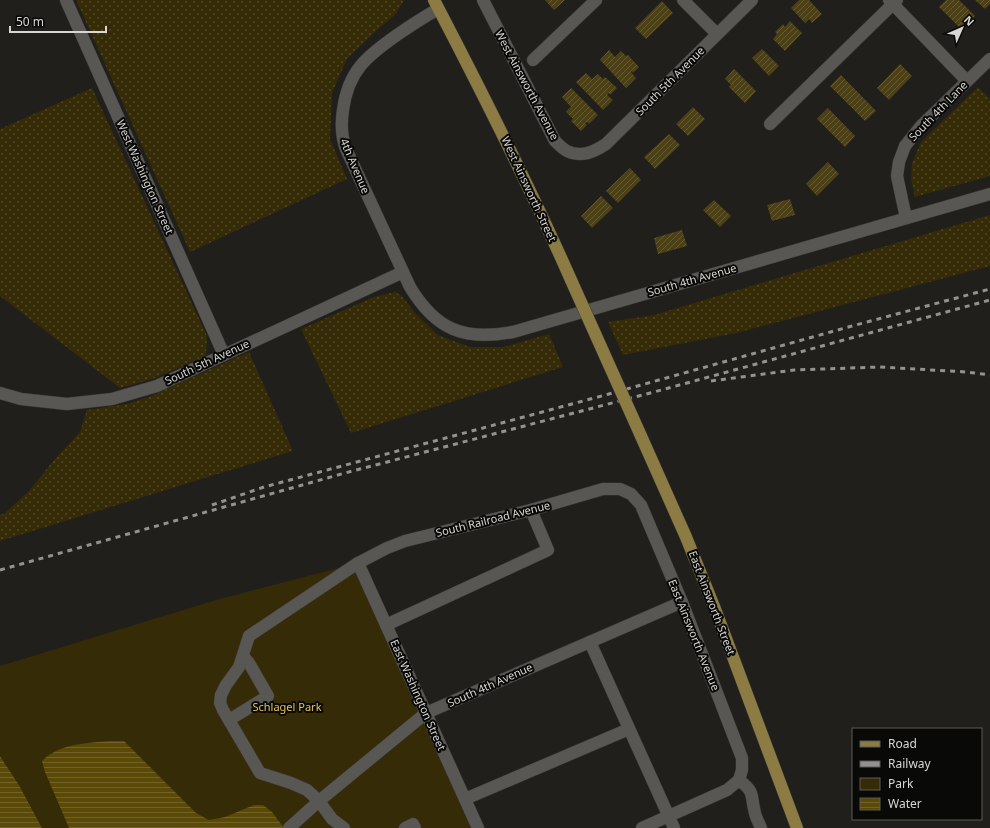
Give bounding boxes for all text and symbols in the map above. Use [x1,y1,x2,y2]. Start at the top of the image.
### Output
scale bar [10,8,106,34]
north arrow [942,8,982,48]
text: N [961,12,978,29]
text: 50 m [16,13,44,30]
street label: West Ainsworth Avenue [492,27,563,142]
street label: South 5th Avenue [632,43,707,118]
street label: South 4th Lane [905,77,970,144]
street label: West Washington Street [113,117,178,236]
street label: West Ainsworth Street [498,134,560,244]
street label: 4th Avenue [337,136,374,196]
street label: South 4th Avenue [646,260,738,299]
street label: South 5th Avenue [162,335,251,388]
street label: South Railroad Avenue [434,497,552,540]
street label: East Ainsworth Street [686,549,739,657]
street label: East Ainsworth Avenue [665,577,724,693]
street label: East Washington Street [387,637,450,753]
street label: South 4th Avenue [445,659,535,710]
park label: Schlagel Park [252,699,322,714]
legend [852,728,982,820]
text: Road [888,735,917,752]
text: Railway [888,755,932,772]
text: Park [888,775,914,792]
text: Water [888,795,922,812]

